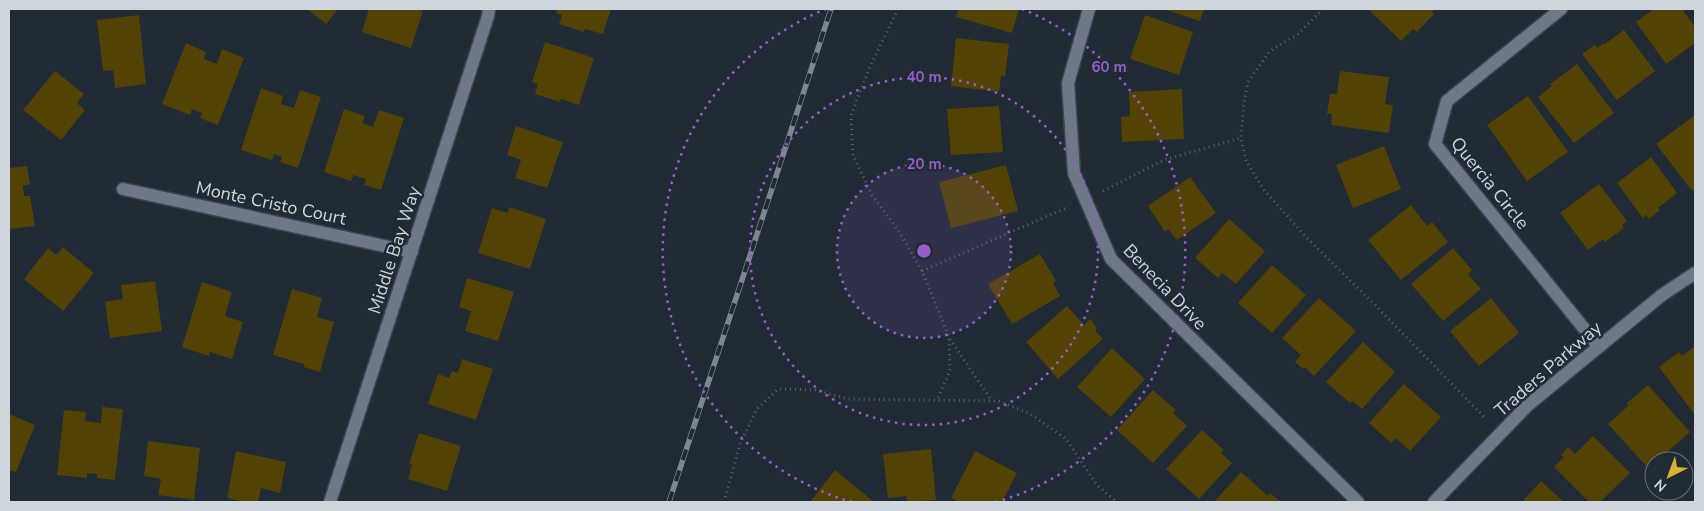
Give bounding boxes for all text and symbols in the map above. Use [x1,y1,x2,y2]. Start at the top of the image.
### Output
text: 60 m [1091,57,1127,77]
text: 40 m [906,67,942,87]
street label: Quercia Circle [1445,132,1535,234]
text: 20 m [906,154,942,174]
street label: Monte Cristo Court [194,175,349,231]
street label: Middle Bay Way [362,182,426,317]
street label: Benecia Drive [1118,239,1212,335]
centre of rings [915,242,933,260]
street label: Traders Parkway [1489,315,1607,422]
north arrow [1644,451,1694,501]
text: N [1650,475,1671,496]

